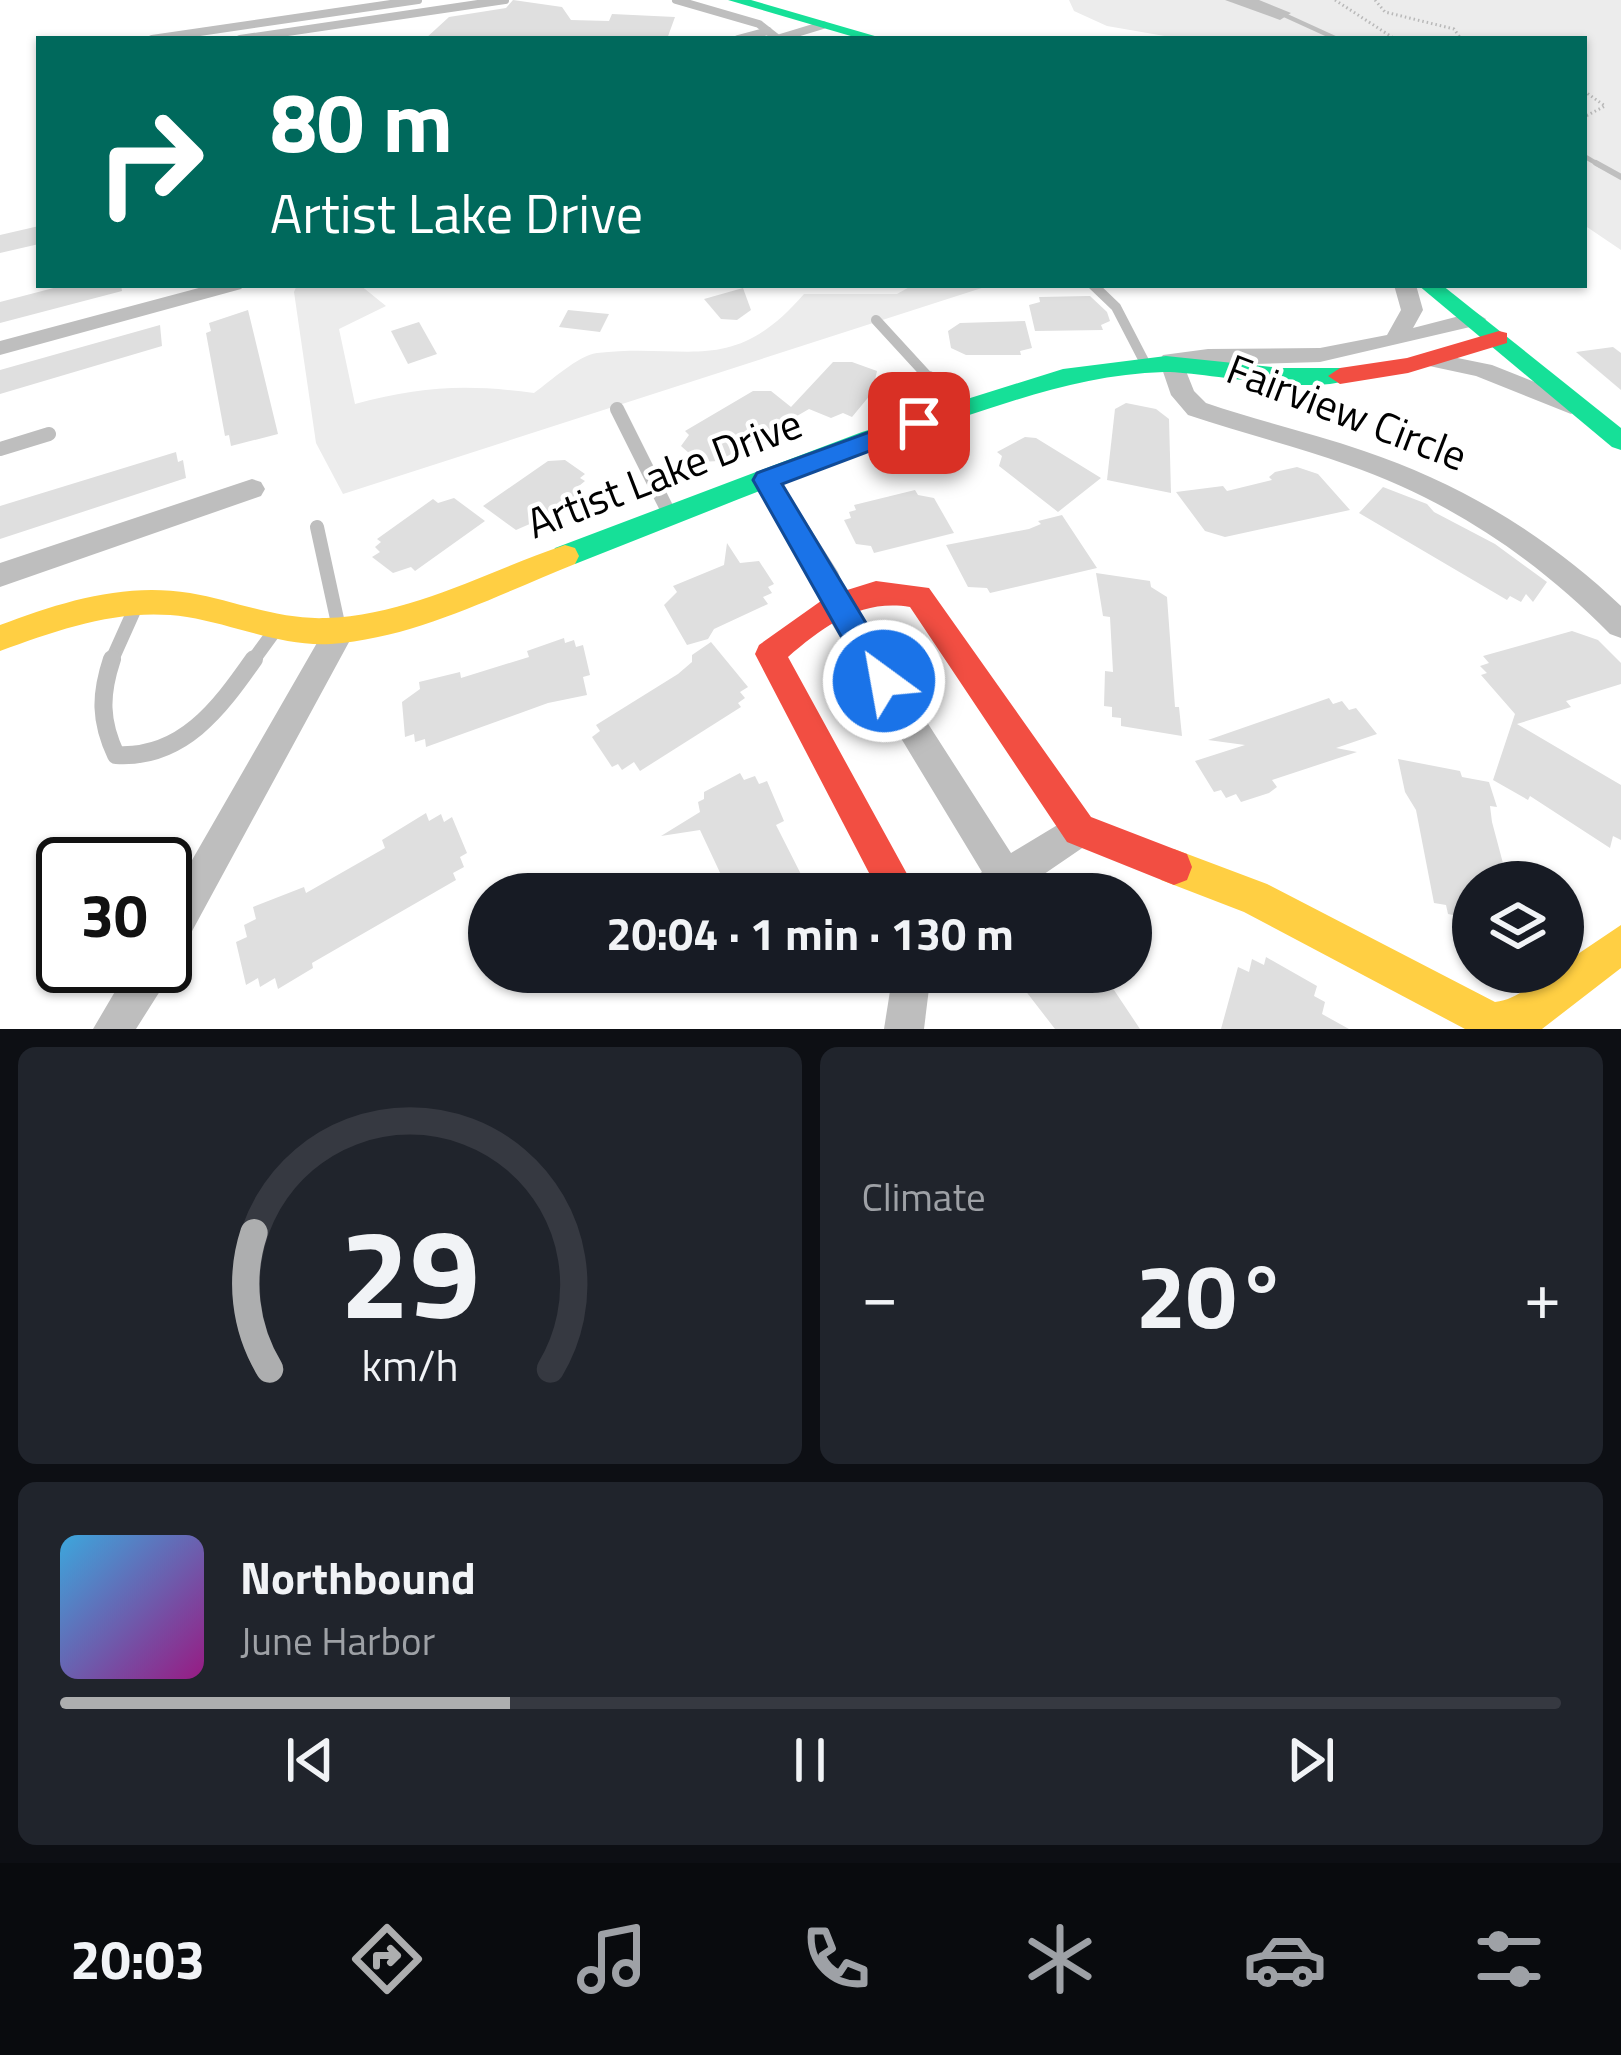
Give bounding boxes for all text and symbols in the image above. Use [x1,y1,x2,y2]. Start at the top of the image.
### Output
text: 80 m [270,57,453,185]
icon: right [72,84,228,240]
text: Artist Lake Drive [270,172,643,254]
street label: Fairview Circle [1218,336,1477,486]
pin [868,372,970,474]
street label: Artist Lake Drive [517,390,811,554]
icon: arrive [886,390,952,456]
position arrow [821,618,947,744]
speed limit sign: 30 [36,837,192,993]
map controls [1452,861,1584,993]
button: layers [1452,861,1584,993]
text: 20:04 · 1 min · 130 m [606,899,1014,967]
text: Climate [862,1167,986,1226]
text: 29 [340,1177,480,1366]
text: 20° [1136,1226,1287,1363]
text: − [862,1244,898,1345]
text: + [1524,1244,1561,1345]
text: km/h [361,1331,458,1397]
text: Northbound [240,1543,476,1611]
text: June Harbor [240,1611,435,1670]
icon: previous [277,1727,343,1793]
icon: pause [777,1727,843,1793]
icon: next [1278,1727,1344,1793]
icon: directions [345,1917,429,2001]
icon: music [570,1917,654,2001]
icon: phone [794,1917,878,2001]
icon: climate [1018,1917,1102,2001]
icon: car [1243,1917,1327,2001]
icon: filters [1467,1917,1551,2001]
text: 20:03 [70,1918,205,2000]

